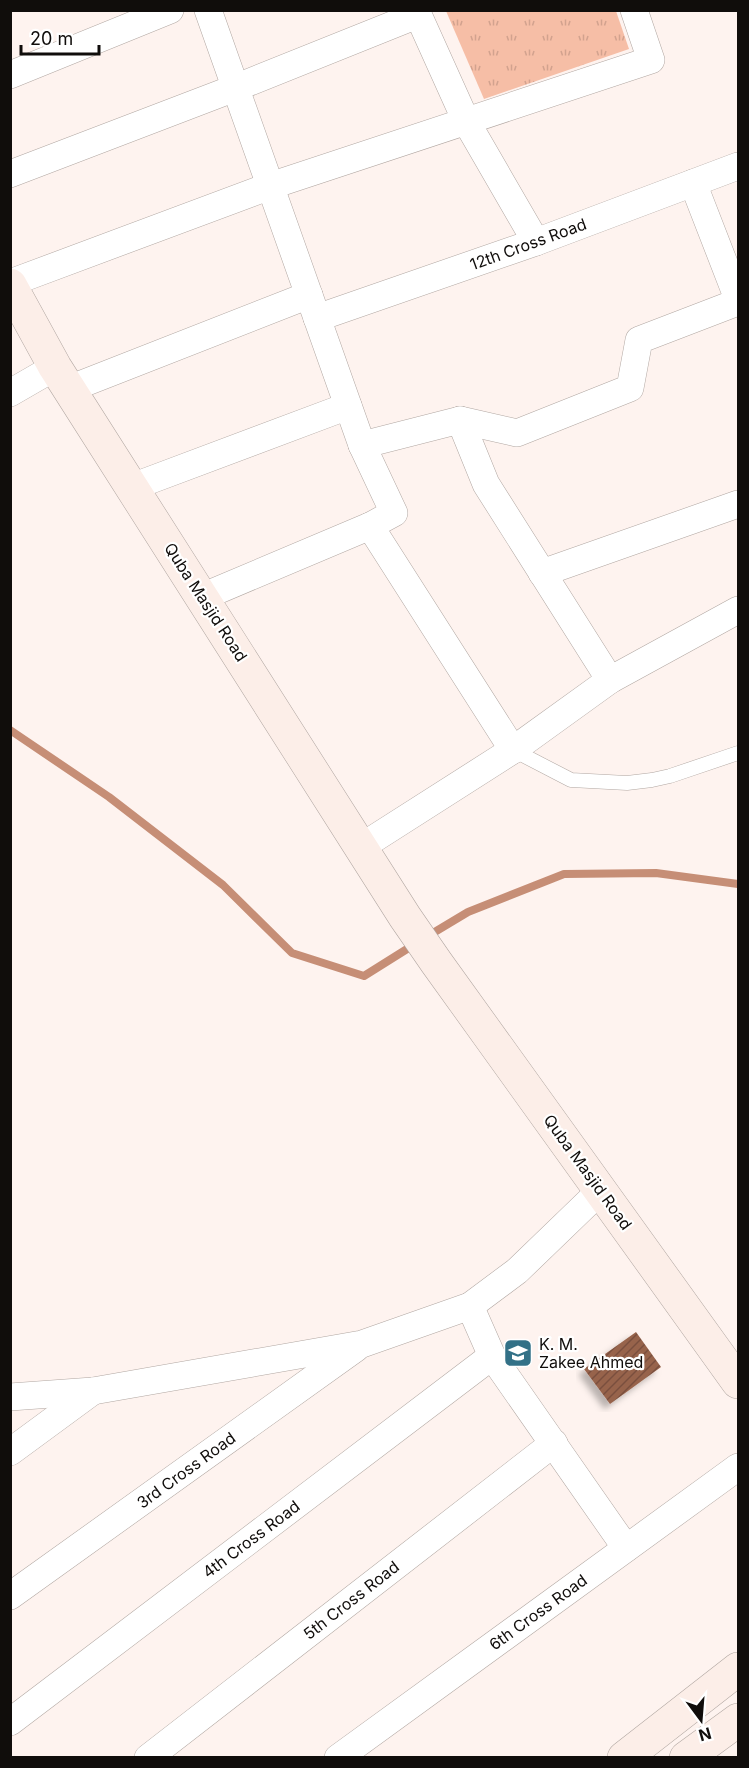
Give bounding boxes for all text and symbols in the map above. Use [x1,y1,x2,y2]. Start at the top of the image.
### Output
scale bar [21,18,99,56]
text: 20 m [30,28,73,49]
street label: 12th Cross Road [467,214,589,274]
street label: Quba Masjid Road [160,539,252,665]
street label: Quba Masjid Road [539,1110,637,1234]
place label: K. M. Zakee Ahmed [539,1334,643,1372]
school or university icon: K. M. Zakee Ahmed [502,1337,534,1369]
street label: 3rd Cross Road [133,1428,239,1512]
street label: 4th Cross Road [198,1496,304,1582]
street label: 5th Cross Road [299,1556,403,1644]
street label: 6th Cross Road [485,1570,591,1654]
north arrow [671,1690,731,1750]
text: N [697,1723,714,1746]

